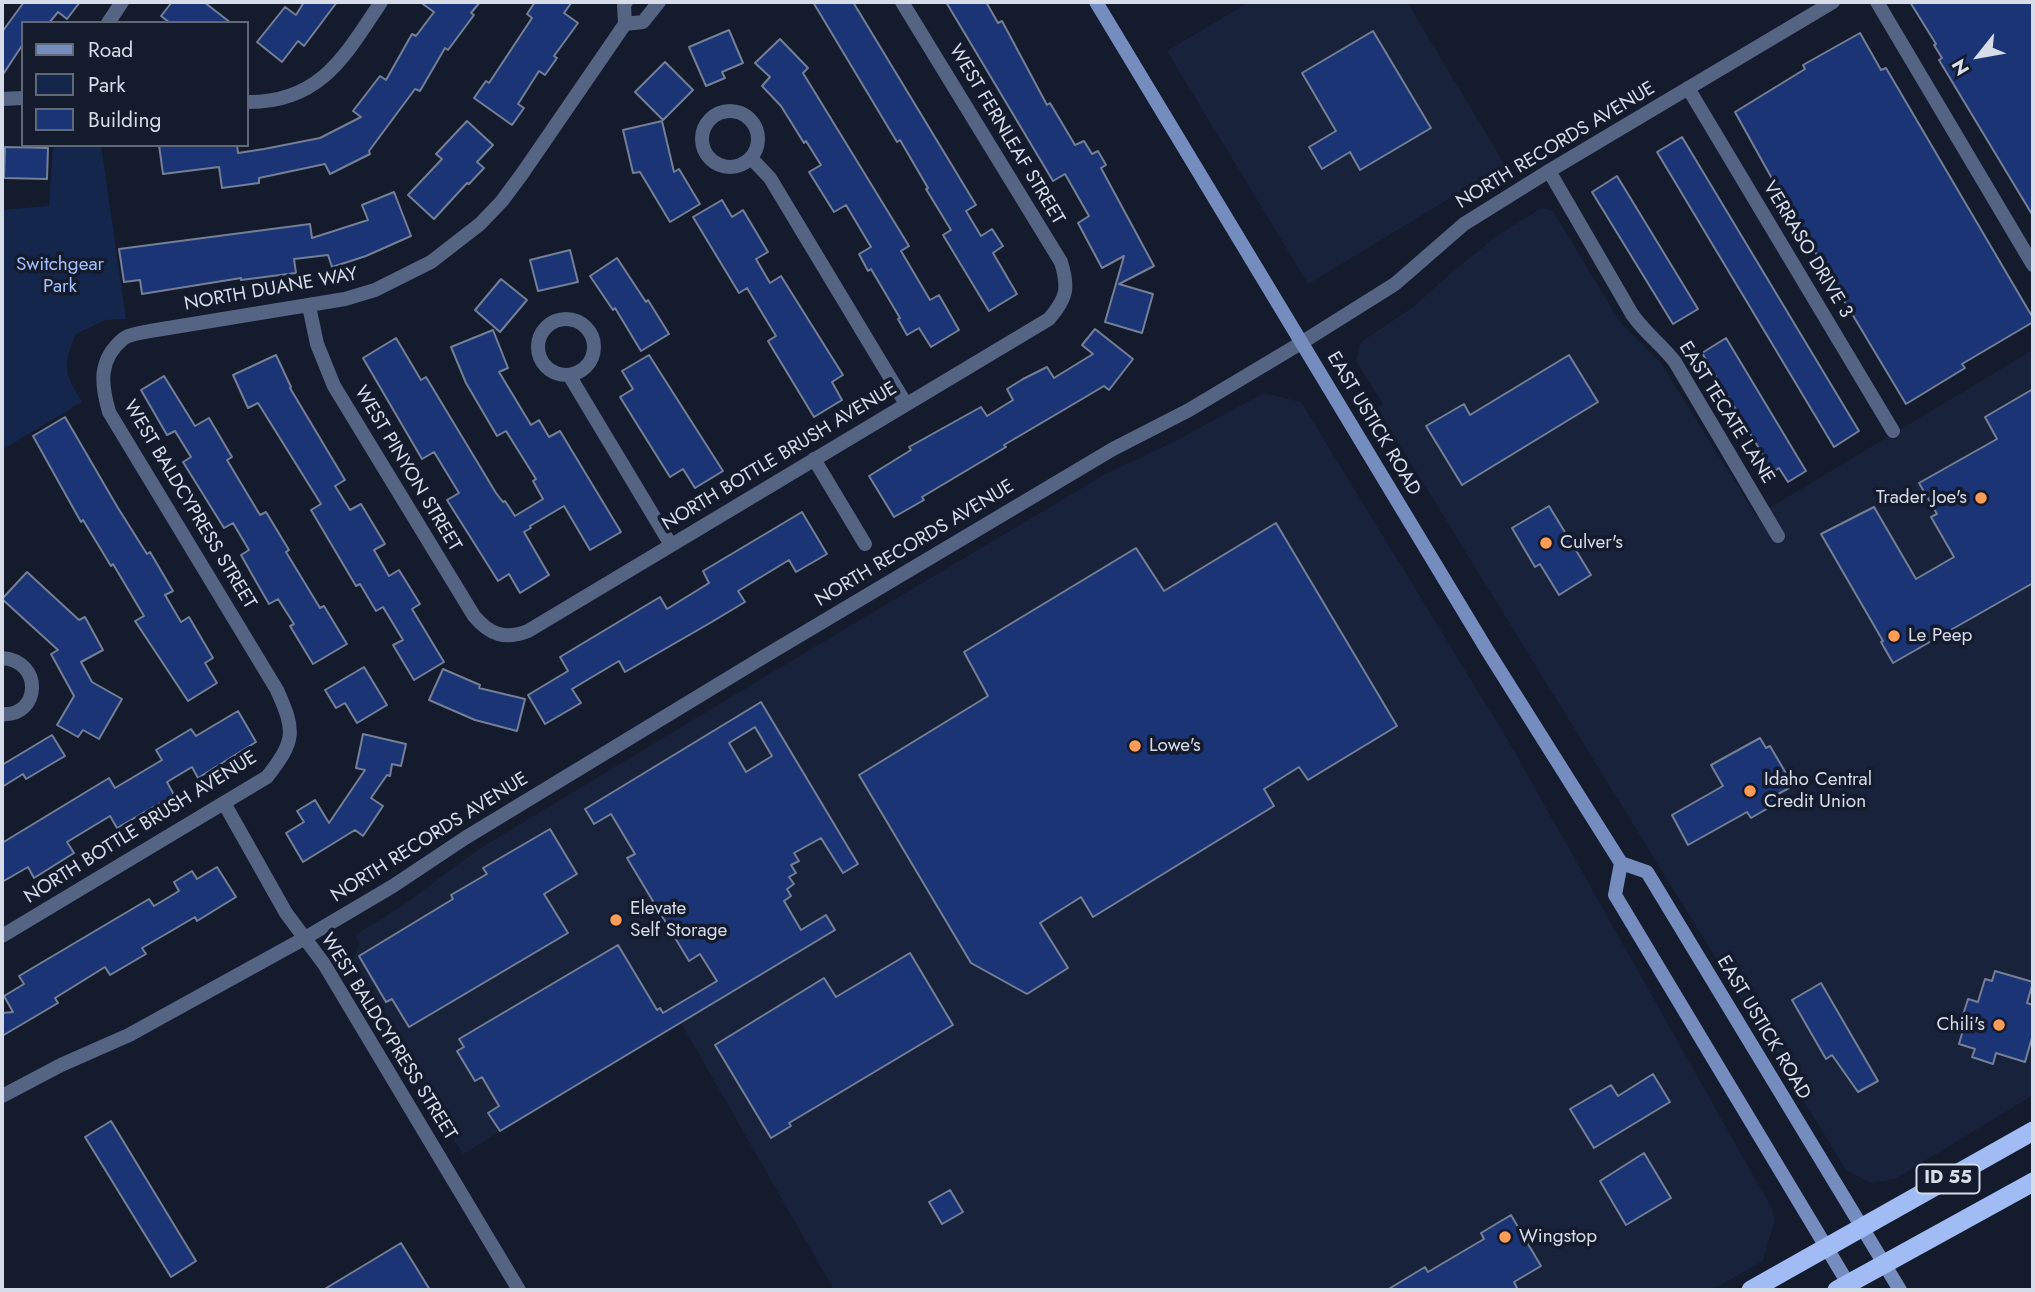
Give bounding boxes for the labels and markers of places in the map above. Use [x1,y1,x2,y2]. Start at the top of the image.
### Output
place label: Trader Joe's [1876,487,1967,509]
marker: Trader Joe's [1973,490,1989,506]
place label: Culver's [1560,532,1623,554]
marker: Culver's [1538,535,1554,551]
place label: Le Peep [1908,625,1972,647]
marker: Le Peep [1886,628,1902,644]
place label: Lowe's [1149,735,1201,757]
marker: Lowe's [1127,738,1143,754]
place label: Idaho Central Credit Union [1764,769,1872,813]
marker: Idaho Central Credit Union [1742,783,1758,799]
place label: Elevate Self Storage [630,898,727,942]
marker: Elevate Self Storage [608,912,624,928]
place label: Chili's [1937,1014,1985,1036]
marker: Chili's [1991,1017,2007,1033]
place label: Wingstop [1519,1226,1597,1248]
marker: Wingstop [1497,1229,1513,1245]

